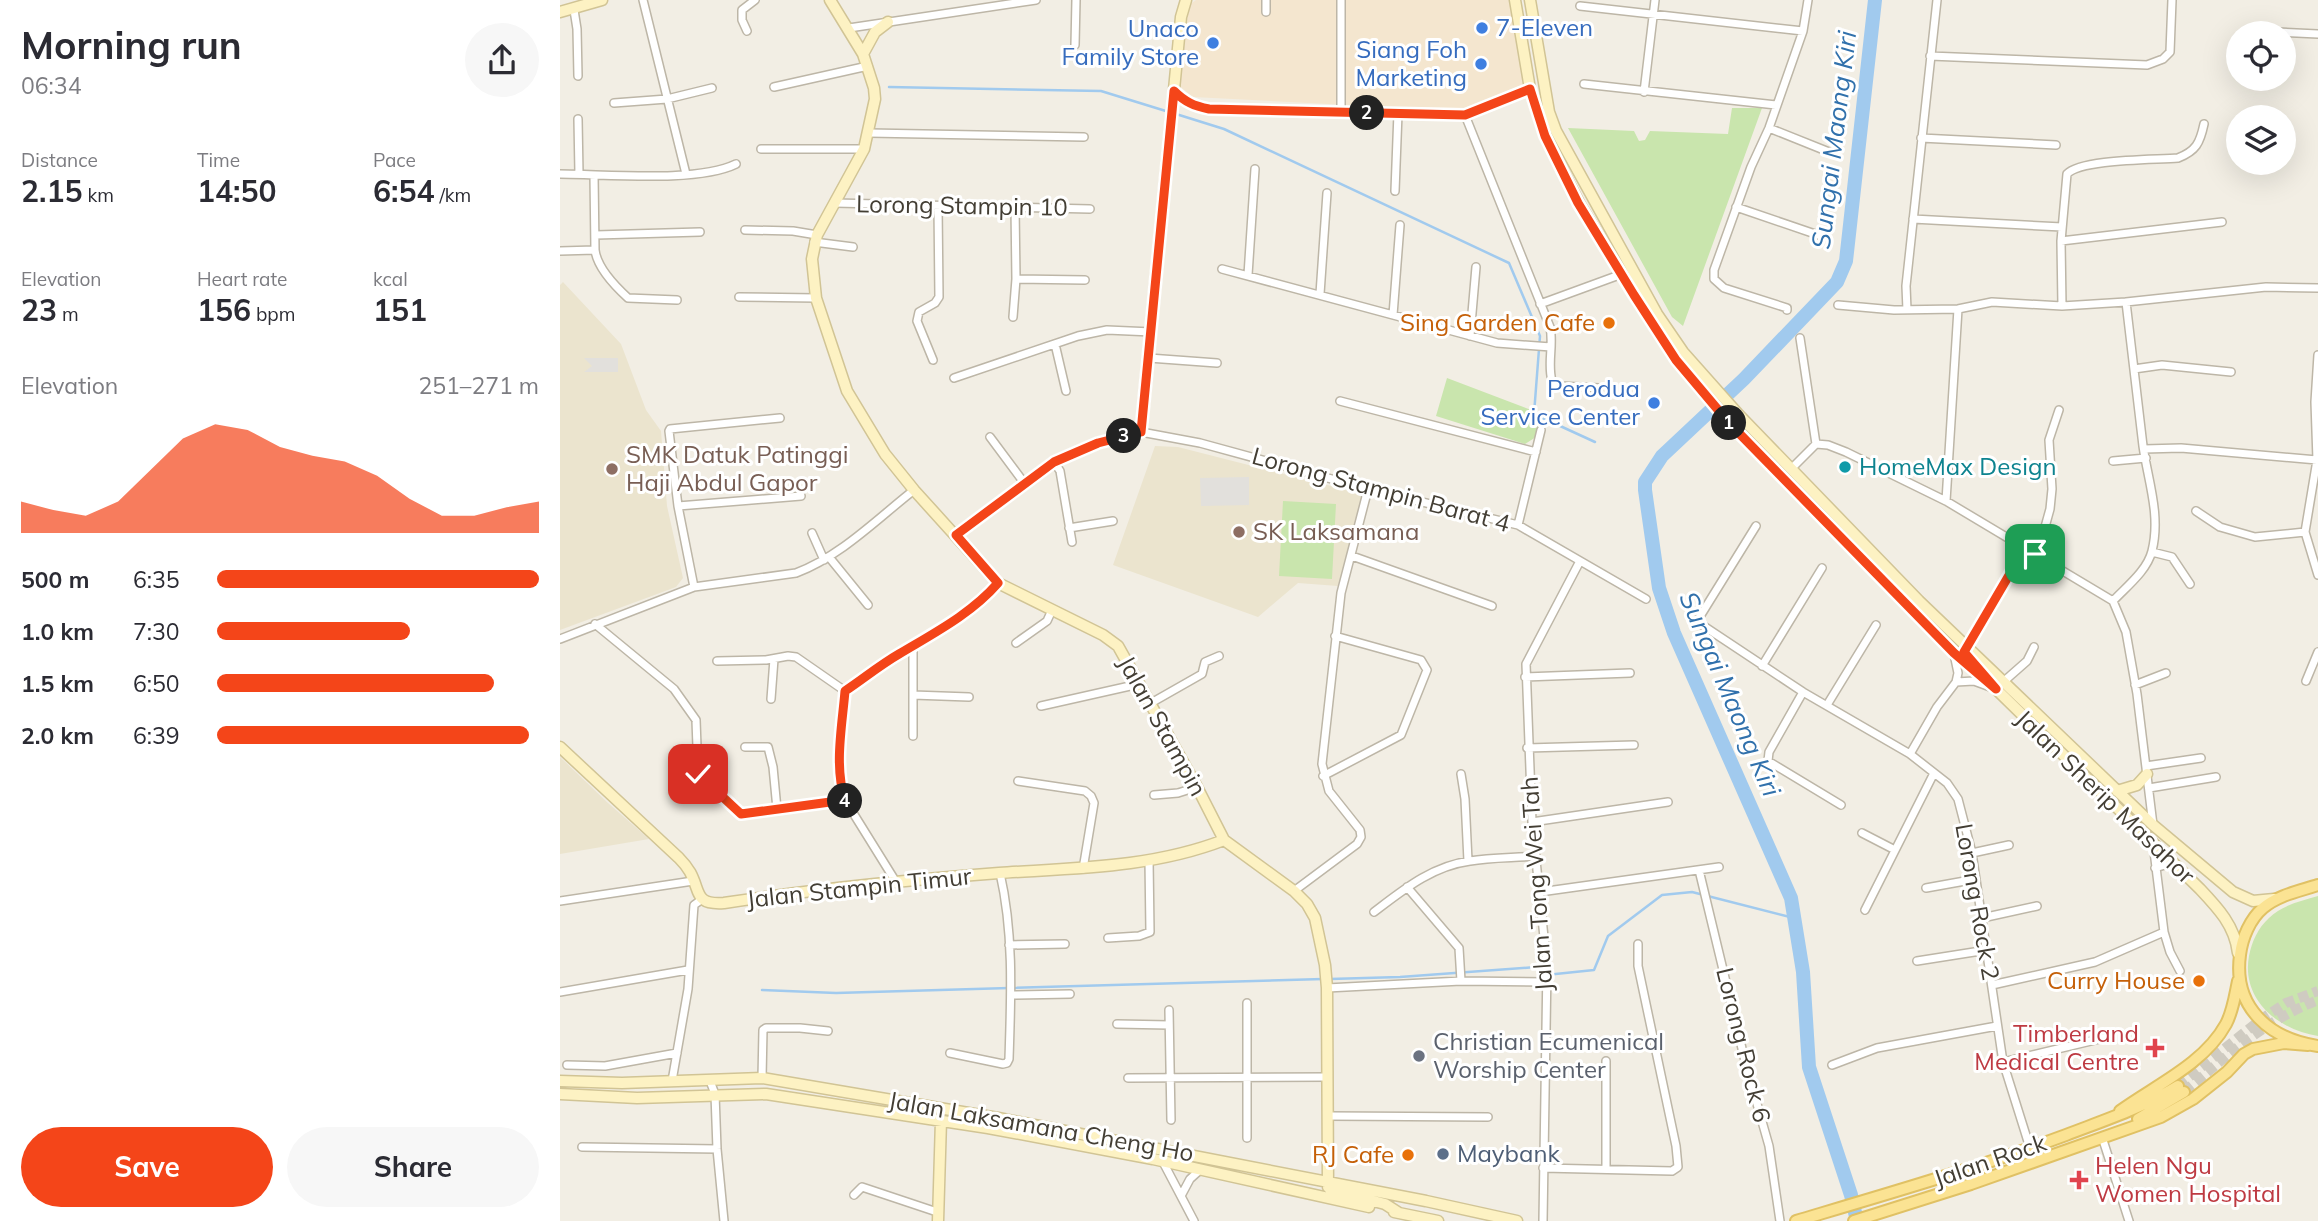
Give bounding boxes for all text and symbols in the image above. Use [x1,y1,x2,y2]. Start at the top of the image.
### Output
place label: 7-Eleven [1496,12,1593,42]
place label: Unaco Family Store [1062,13,1199,71]
marker: 7-Eleven [1474,20,1490,36]
text: Morning run [21,21,242,69]
map controls [2226,21,2296,175]
button: locate [2226,21,2296,91]
button: share [465,23,539,97]
water label: Sungai Maong Kiri [1804,28,1863,251]
place label: Siang Foh Marketing [1356,34,1467,92]
marker: Unaco Family Store [1205,35,1221,51]
marker: Siang Foh Marketing [1473,56,1489,72]
text: 06:34 [21,71,81,100]
pin: 2 [1350,96,1384,130]
text: 2 [1361,100,1372,124]
button: layers [2226,105,2296,175]
text: Distance [21,148,98,172]
text: Time [197,148,240,172]
text: Pace [373,148,416,172]
text: 2.15 [21,172,82,210]
text: 14:50 [197,172,276,210]
text: 6:54 [373,172,434,210]
text: km [82,183,114,207]
text: /km [434,183,471,207]
street label: Lorong Stampin 10 [856,188,1068,222]
text: Elevation [21,267,101,291]
text: Heart rate [197,267,287,291]
text: kcal [373,267,408,291]
text: 23 [21,291,57,329]
text: 156 [197,291,251,329]
text: 151 [373,291,427,329]
text: m [57,302,79,326]
text: bpm [251,302,295,326]
place label: Sing Garden Cafe [1400,307,1595,337]
marker: Sing Garden Cafe [1601,315,1617,331]
text: Elevation [21,371,118,400]
text: 251–271 m [418,371,539,400]
place label: Perodua Service Center [1480,373,1640,431]
marker: Perodua Service Center [1646,395,1662,411]
pin: 1 [1712,406,1746,440]
text: 1 [1723,410,1734,434]
pin: 3 [1106,418,1142,453]
text: 3 [1118,423,1129,447]
place label: SMK Datuk Patinggi Haji Abdul Gapor [626,439,849,497]
street label: Lorong Stampin Barat 4 [1249,440,1513,538]
place label: HomeMax Design [1859,451,2056,481]
marker: HomeMax Design [1837,459,1853,475]
marker: SMK Datuk Patinggi Haji Abdul Gapor [604,461,620,477]
place label: SK Laksamana [1253,516,1419,546]
marker: SK Laksamana [1231,524,1247,540]
pin [2005,524,2065,584]
icon: arrive [2016,535,2054,573]
text: 500 m [21,565,89,594]
text: 6:35 [133,565,180,594]
water label: Sungai Maong Kiri [1672,586,1789,802]
text: 1.0 km [21,617,94,646]
text: 7:30 [133,617,180,646]
street label: Jalan Stampin [1112,650,1214,801]
text: 1.5 km [21,669,94,698]
text: 6:50 [133,669,180,698]
street label: Jalan Sherip Masahor [2010,703,2202,890]
text: 2.0 km [21,721,94,750]
text: 6:39 [133,721,180,750]
pin [668,744,728,804]
icon: check [679,755,717,793]
street label: Jalan Tong Wei Tah [1514,776,1558,993]
pin: 4 [828,784,862,818]
text: 4 [839,788,850,812]
street label: Lorong Rock 2 [1949,821,2007,983]
street label: Jalan Stampin Timur [745,860,973,914]
street label: Lorong Rock 6 [1710,964,1778,1125]
place label: Curry House [2047,965,2185,995]
marker: Curry House [2191,973,2207,989]
place label: Timberland Medical Centre [1974,1018,2139,1076]
place label: Christian Ecumenical Worship Center [1433,1026,1664,1084]
marker: Timberland Medical Centre [2145,1038,2165,1058]
marker: Christian Ecumenical Worship Center [1411,1048,1427,1064]
street label: Jalan Laksamana Cheng Ho [886,1084,1196,1168]
button: Save [21,1127,273,1207]
button: Share [287,1127,539,1207]
street label: Jalan Rock [1929,1127,2050,1193]
place label: Maybank [1457,1138,1560,1168]
place label: RJ Cafe [1312,1139,1394,1169]
marker: Maybank [1435,1146,1451,1162]
marker: RJ Cafe [1400,1147,1416,1163]
place label: Helen Ngu Women Hospital [2095,1150,2281,1208]
marker: Helen Ngu Women Hospital [2069,1170,2089,1190]

